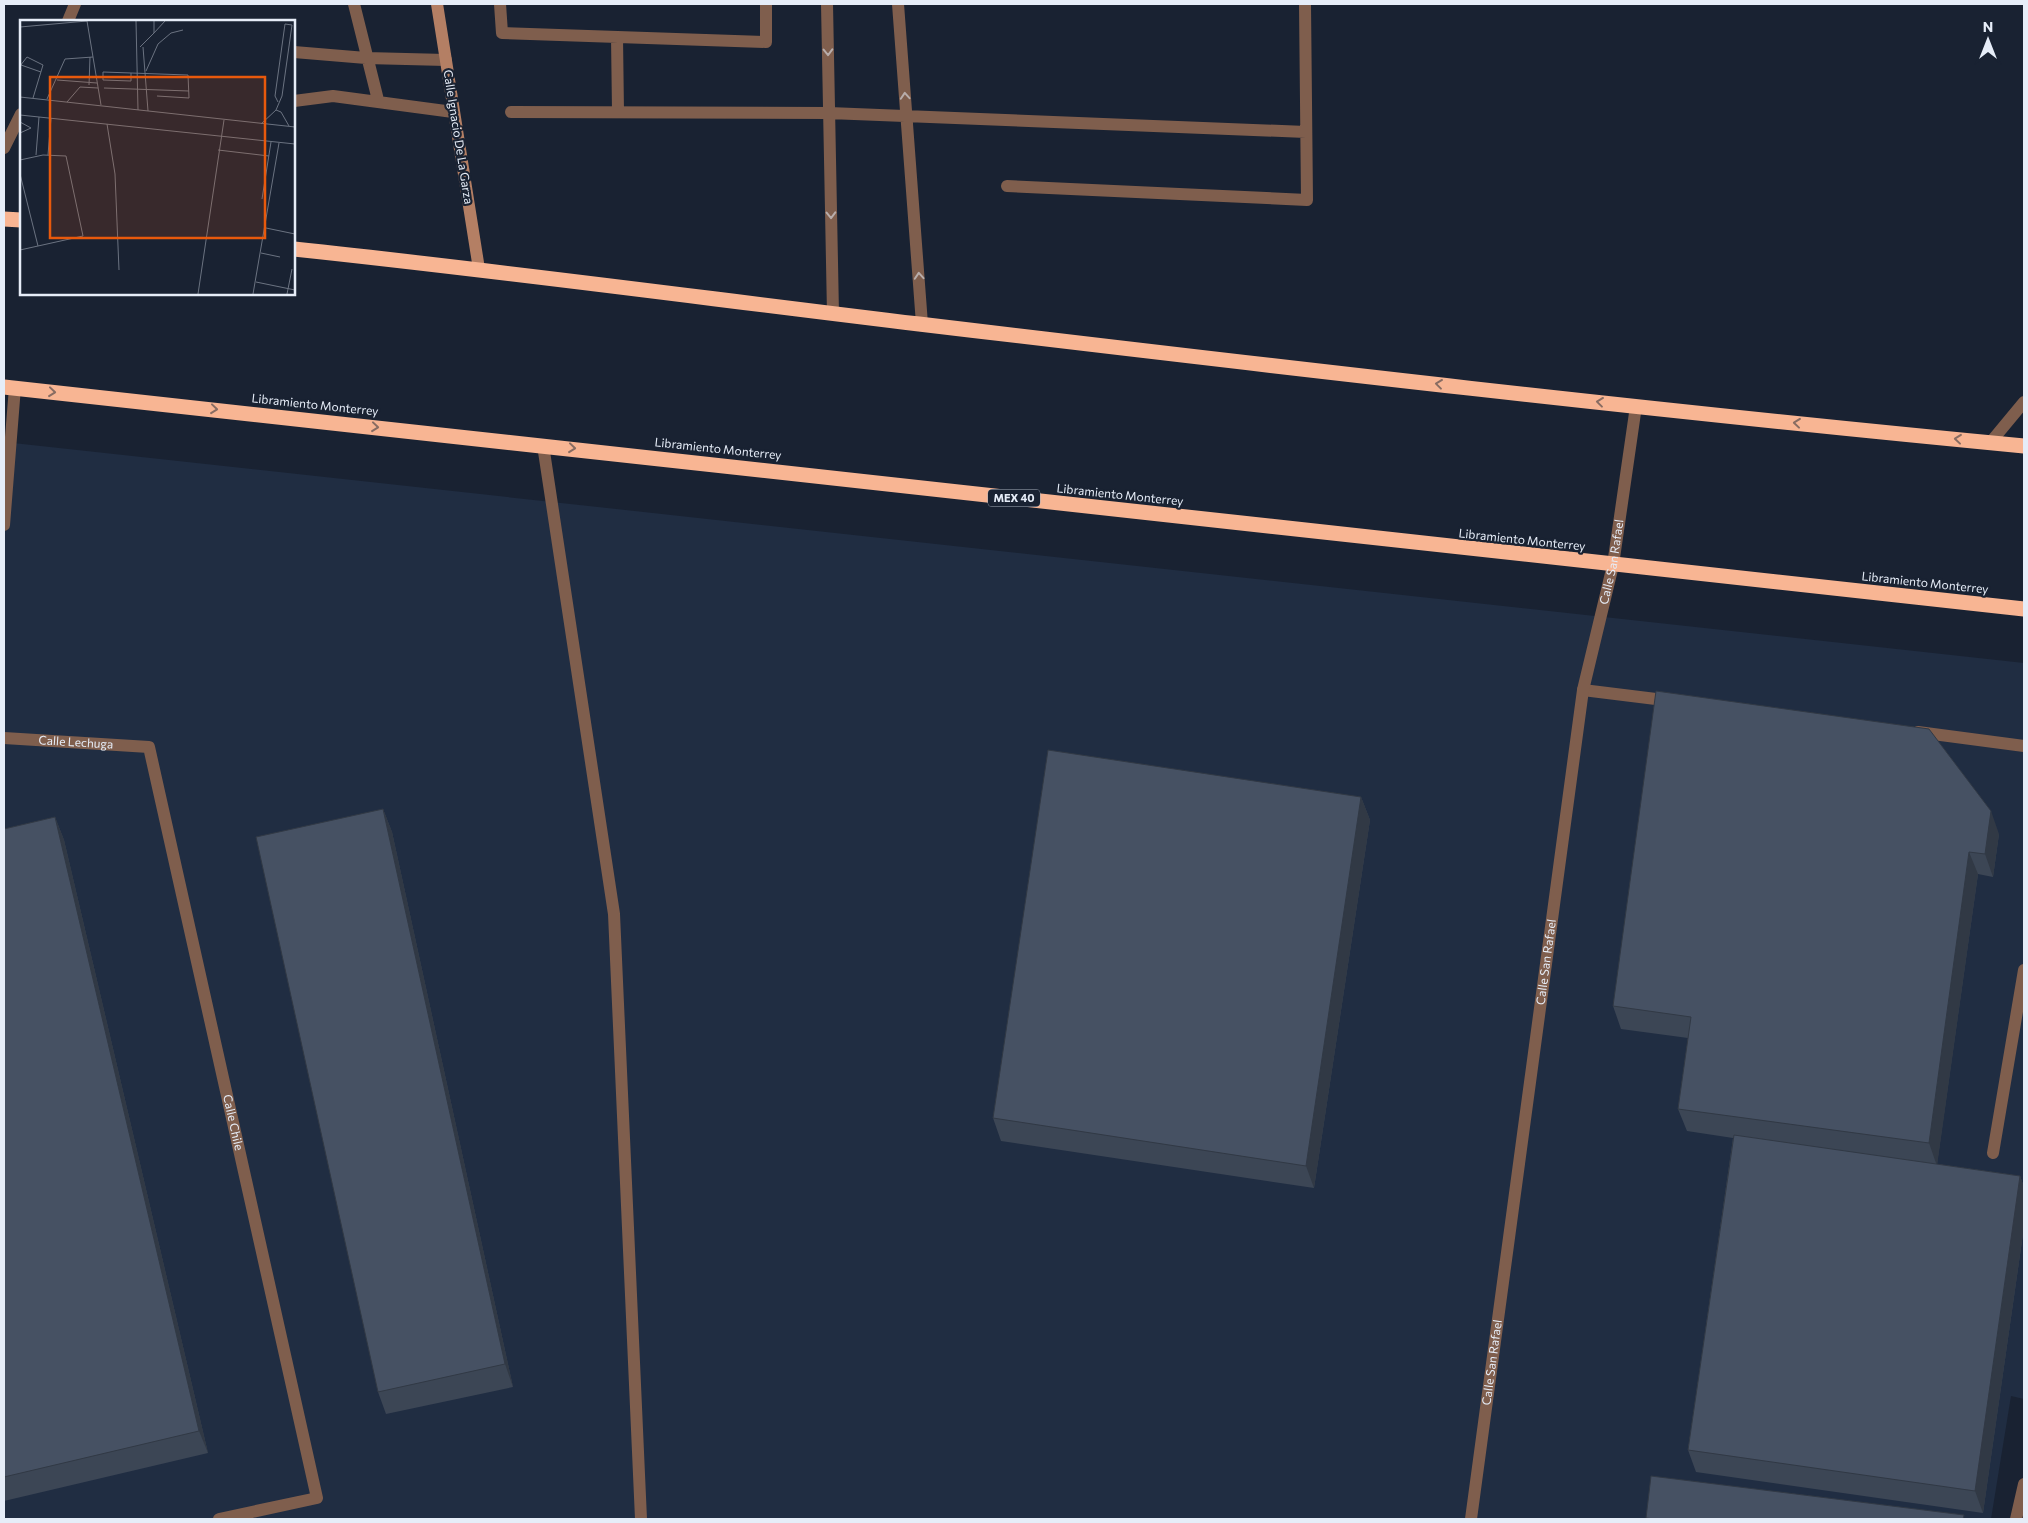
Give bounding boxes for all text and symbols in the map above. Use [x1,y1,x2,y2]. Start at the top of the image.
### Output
north arrow [1963,15,2013,65]
text: N [1983,18,1993,35]
inset map [20,20,295,295]
one-way arrow [823,49,833,57]
street label: Calle Ignacio De La Garza [441,69,477,205]
one-way arrow [900,92,911,100]
one-way arrow [826,212,836,219]
one-way arrow [913,272,924,280]
one-way arrow [1434,379,1442,390]
one-way arrow [49,386,57,397]
street label: Libramiento Monterrey [251,390,379,418]
one-way arrow [1596,397,1604,408]
one-way arrow [210,403,218,414]
one-way arrow [1792,418,1800,429]
one-way arrow [372,421,380,432]
street label: Libramiento Monterrey [654,434,782,462]
one-way arrow [1954,434,1962,445]
one-way arrow [568,442,576,453]
street label: Libramiento Monterrey [1056,480,1184,508]
road number: MEX 40 [988,489,1040,506]
street label: Calle San Rafael [1596,518,1626,606]
street label: Libramiento Monterrey [1458,525,1586,553]
street label: Libramiento Monterrey [1861,568,1989,596]
street label: Calle Lechuga [38,732,114,751]
street label: Calle San Rafael [1533,918,1558,1006]
street label: Calle Chile [221,1093,247,1152]
street label: Calle San Rafael [1478,1319,1504,1406]

